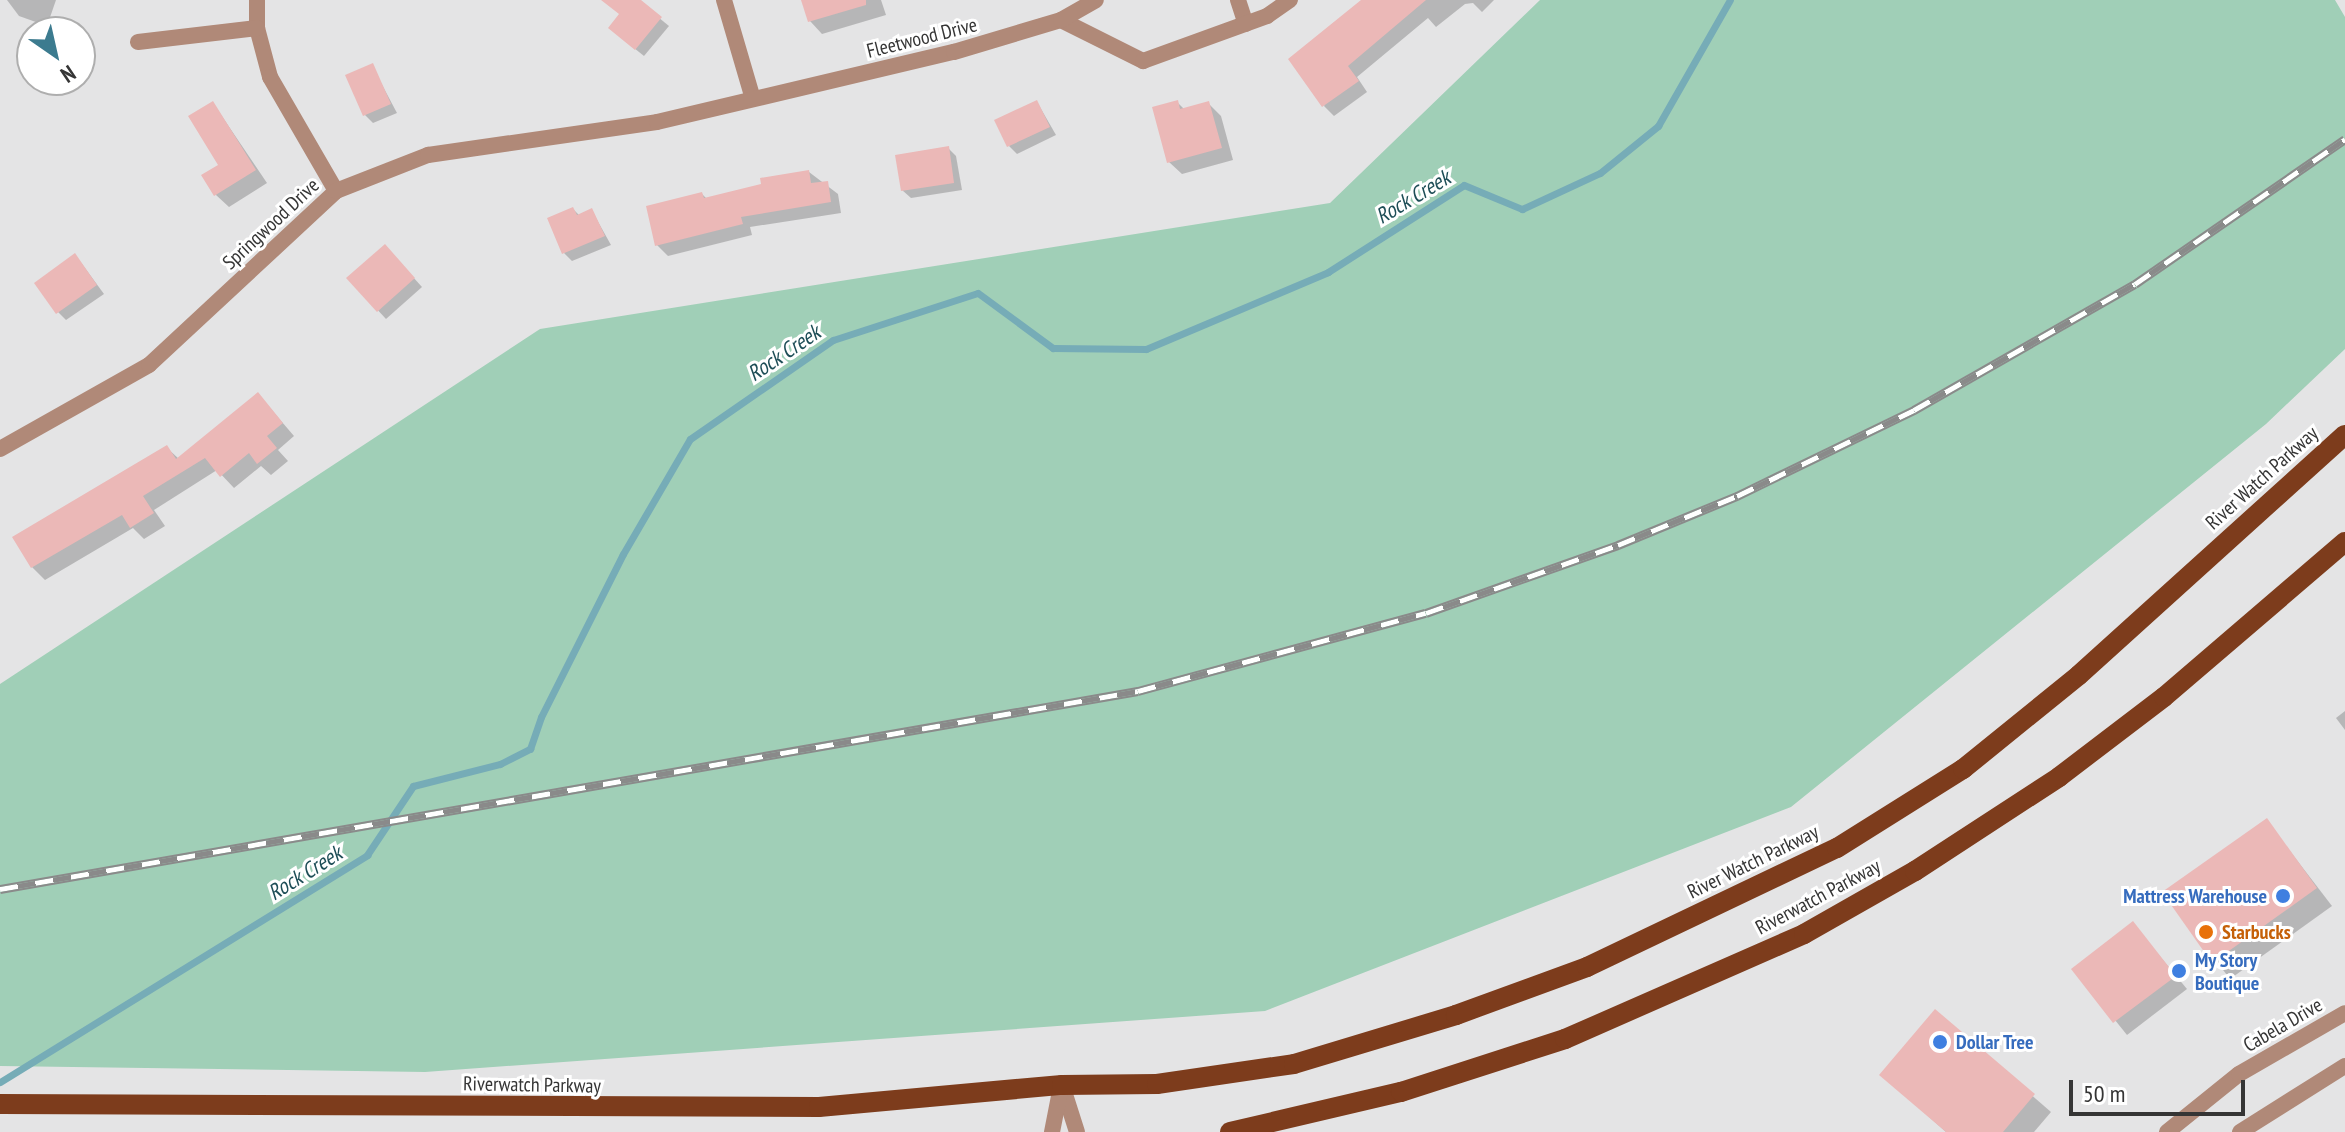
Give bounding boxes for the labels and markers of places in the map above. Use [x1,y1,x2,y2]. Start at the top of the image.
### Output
place label: Mattress Warehouse [2123,884,2267,908]
marker: Mattress Warehouse [2274,887,2292,905]
place label: Starbucks [2222,920,2291,944]
marker: Starbucks [2197,923,2215,941]
place label: My Story Boutique [2195,948,2259,995]
marker: My Story Boutique [2170,962,2188,980]
place label: Dollar Tree [1956,1030,2034,1054]
marker: Dollar Tree [1931,1033,1949,1051]

